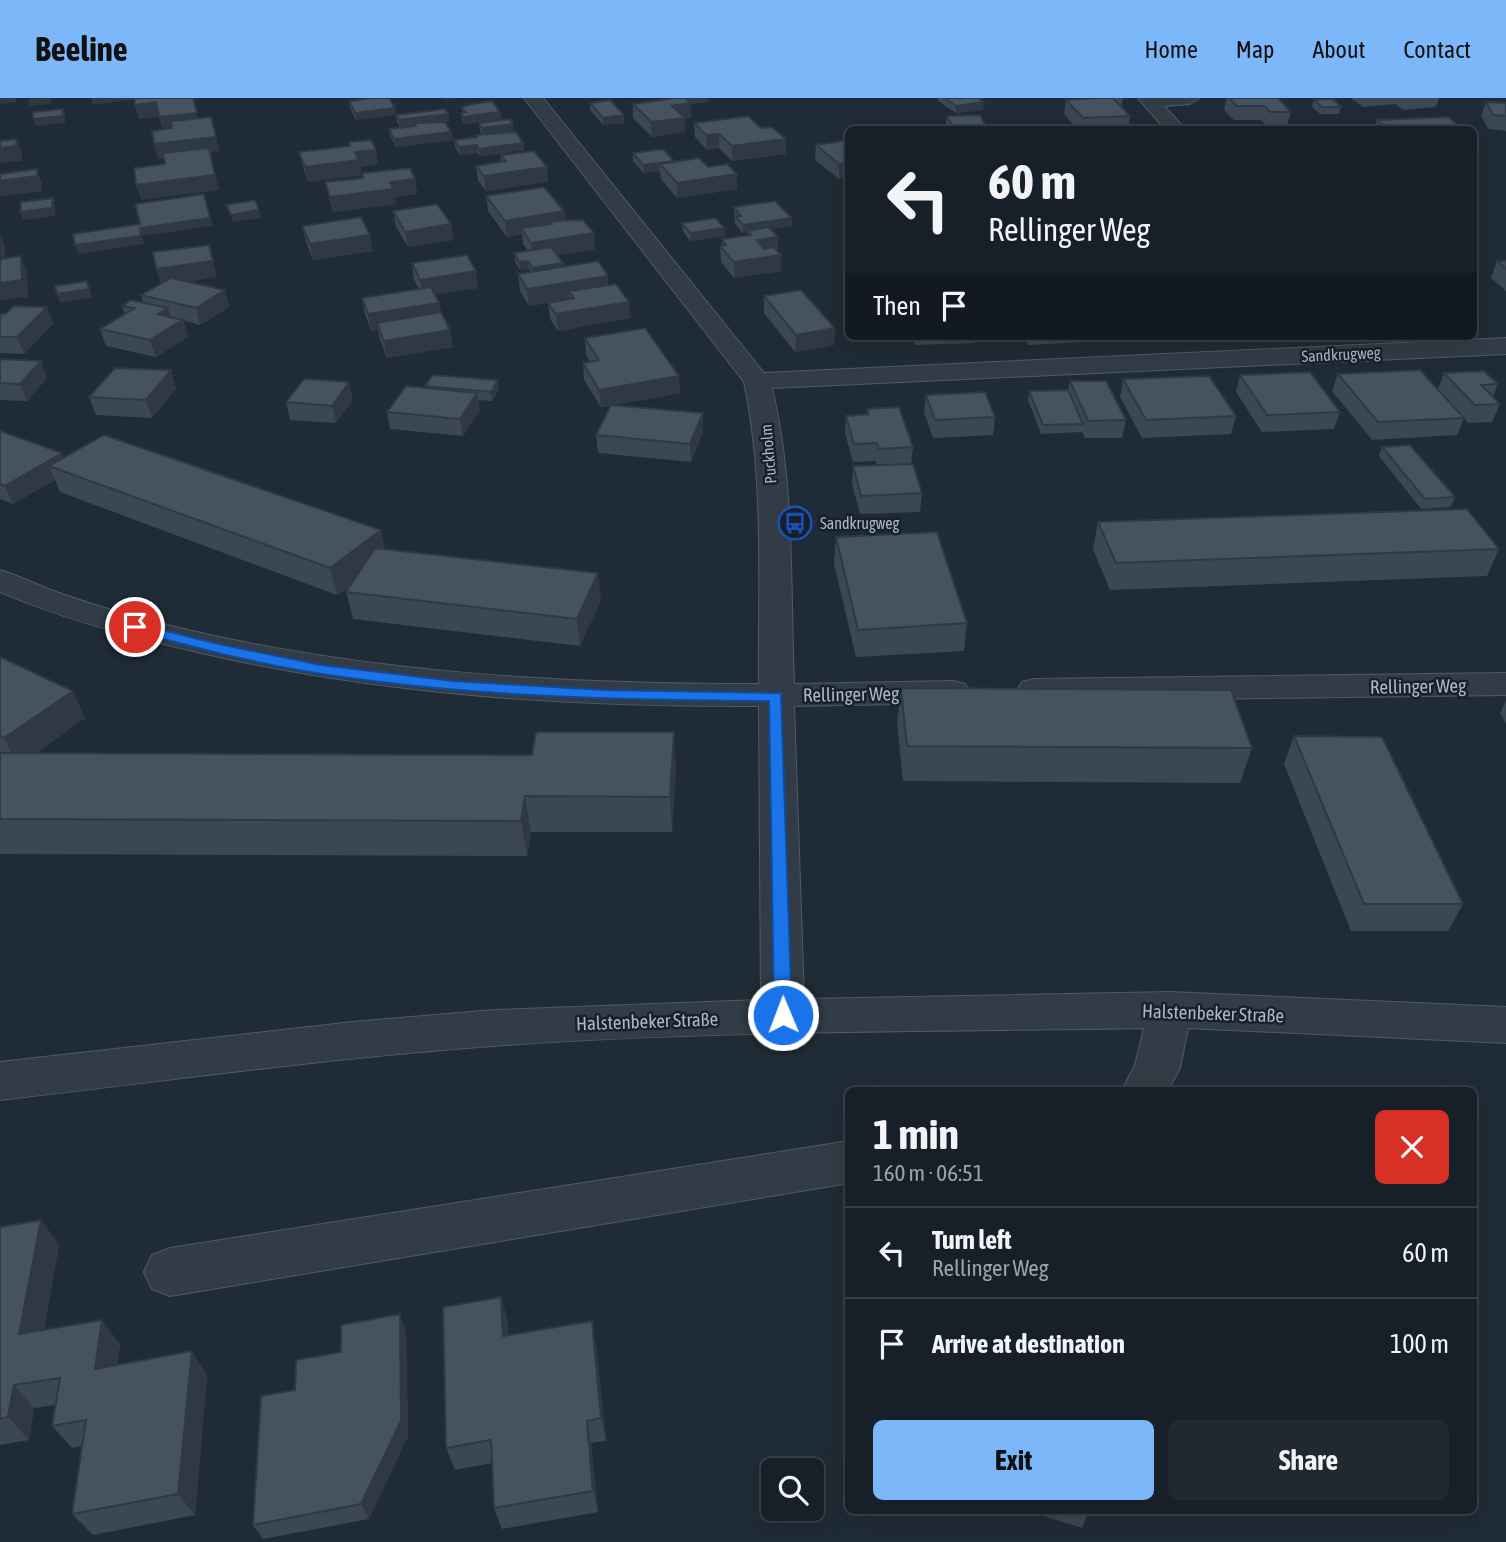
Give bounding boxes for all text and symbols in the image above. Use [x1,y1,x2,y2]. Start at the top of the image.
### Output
text: Beeline [35,30,128,68]
text: Home [1144,36,1198,63]
text: Map [1236,36,1274,63]
text: About [1312,36,1365,63]
text: Contact [1403,36,1471,63]
text: 60 m [988,153,1076,209]
icon: left [873,154,964,245]
text: Rellinger Weg [988,211,1150,248]
icon: arrive [935,287,973,325]
text: Then [873,291,921,321]
street label: Sandkrugweg [1301,343,1381,366]
street label: Puckholm [756,424,780,484]
bus stop icon: Sandkrugweg [776,504,814,542]
place label: Sandkrugweg [820,514,900,533]
pin [105,597,165,657]
icon: arrive [116,608,154,646]
street label: Rellinger Weg [1370,674,1467,698]
street label: Rellinger Weg [803,682,900,706]
position arrow [746,978,820,1052]
street label: Halstenbeker Straße [1142,1000,1284,1026]
street label: Halstenbeker Straße [576,1008,718,1034]
text: 1 min [873,1110,959,1158]
button: close [1375,1110,1449,1184]
text: 160 m · 06:51 [873,1160,984,1186]
text: Turn left [932,1225,1012,1255]
icon: left [873,1234,911,1272]
text: 60 m [1402,1238,1449,1268]
text: Rellinger Weg [932,1255,1049,1281]
icon: arrive [873,1325,911,1363]
text: Arrive at destination [932,1329,1125,1359]
text: 100 m [1390,1329,1449,1359]
button: Exit [873,1420,1154,1500]
button: Share [1168,1420,1449,1500]
map controls [761,1458,824,1521]
button: search [761,1458,824,1521]

